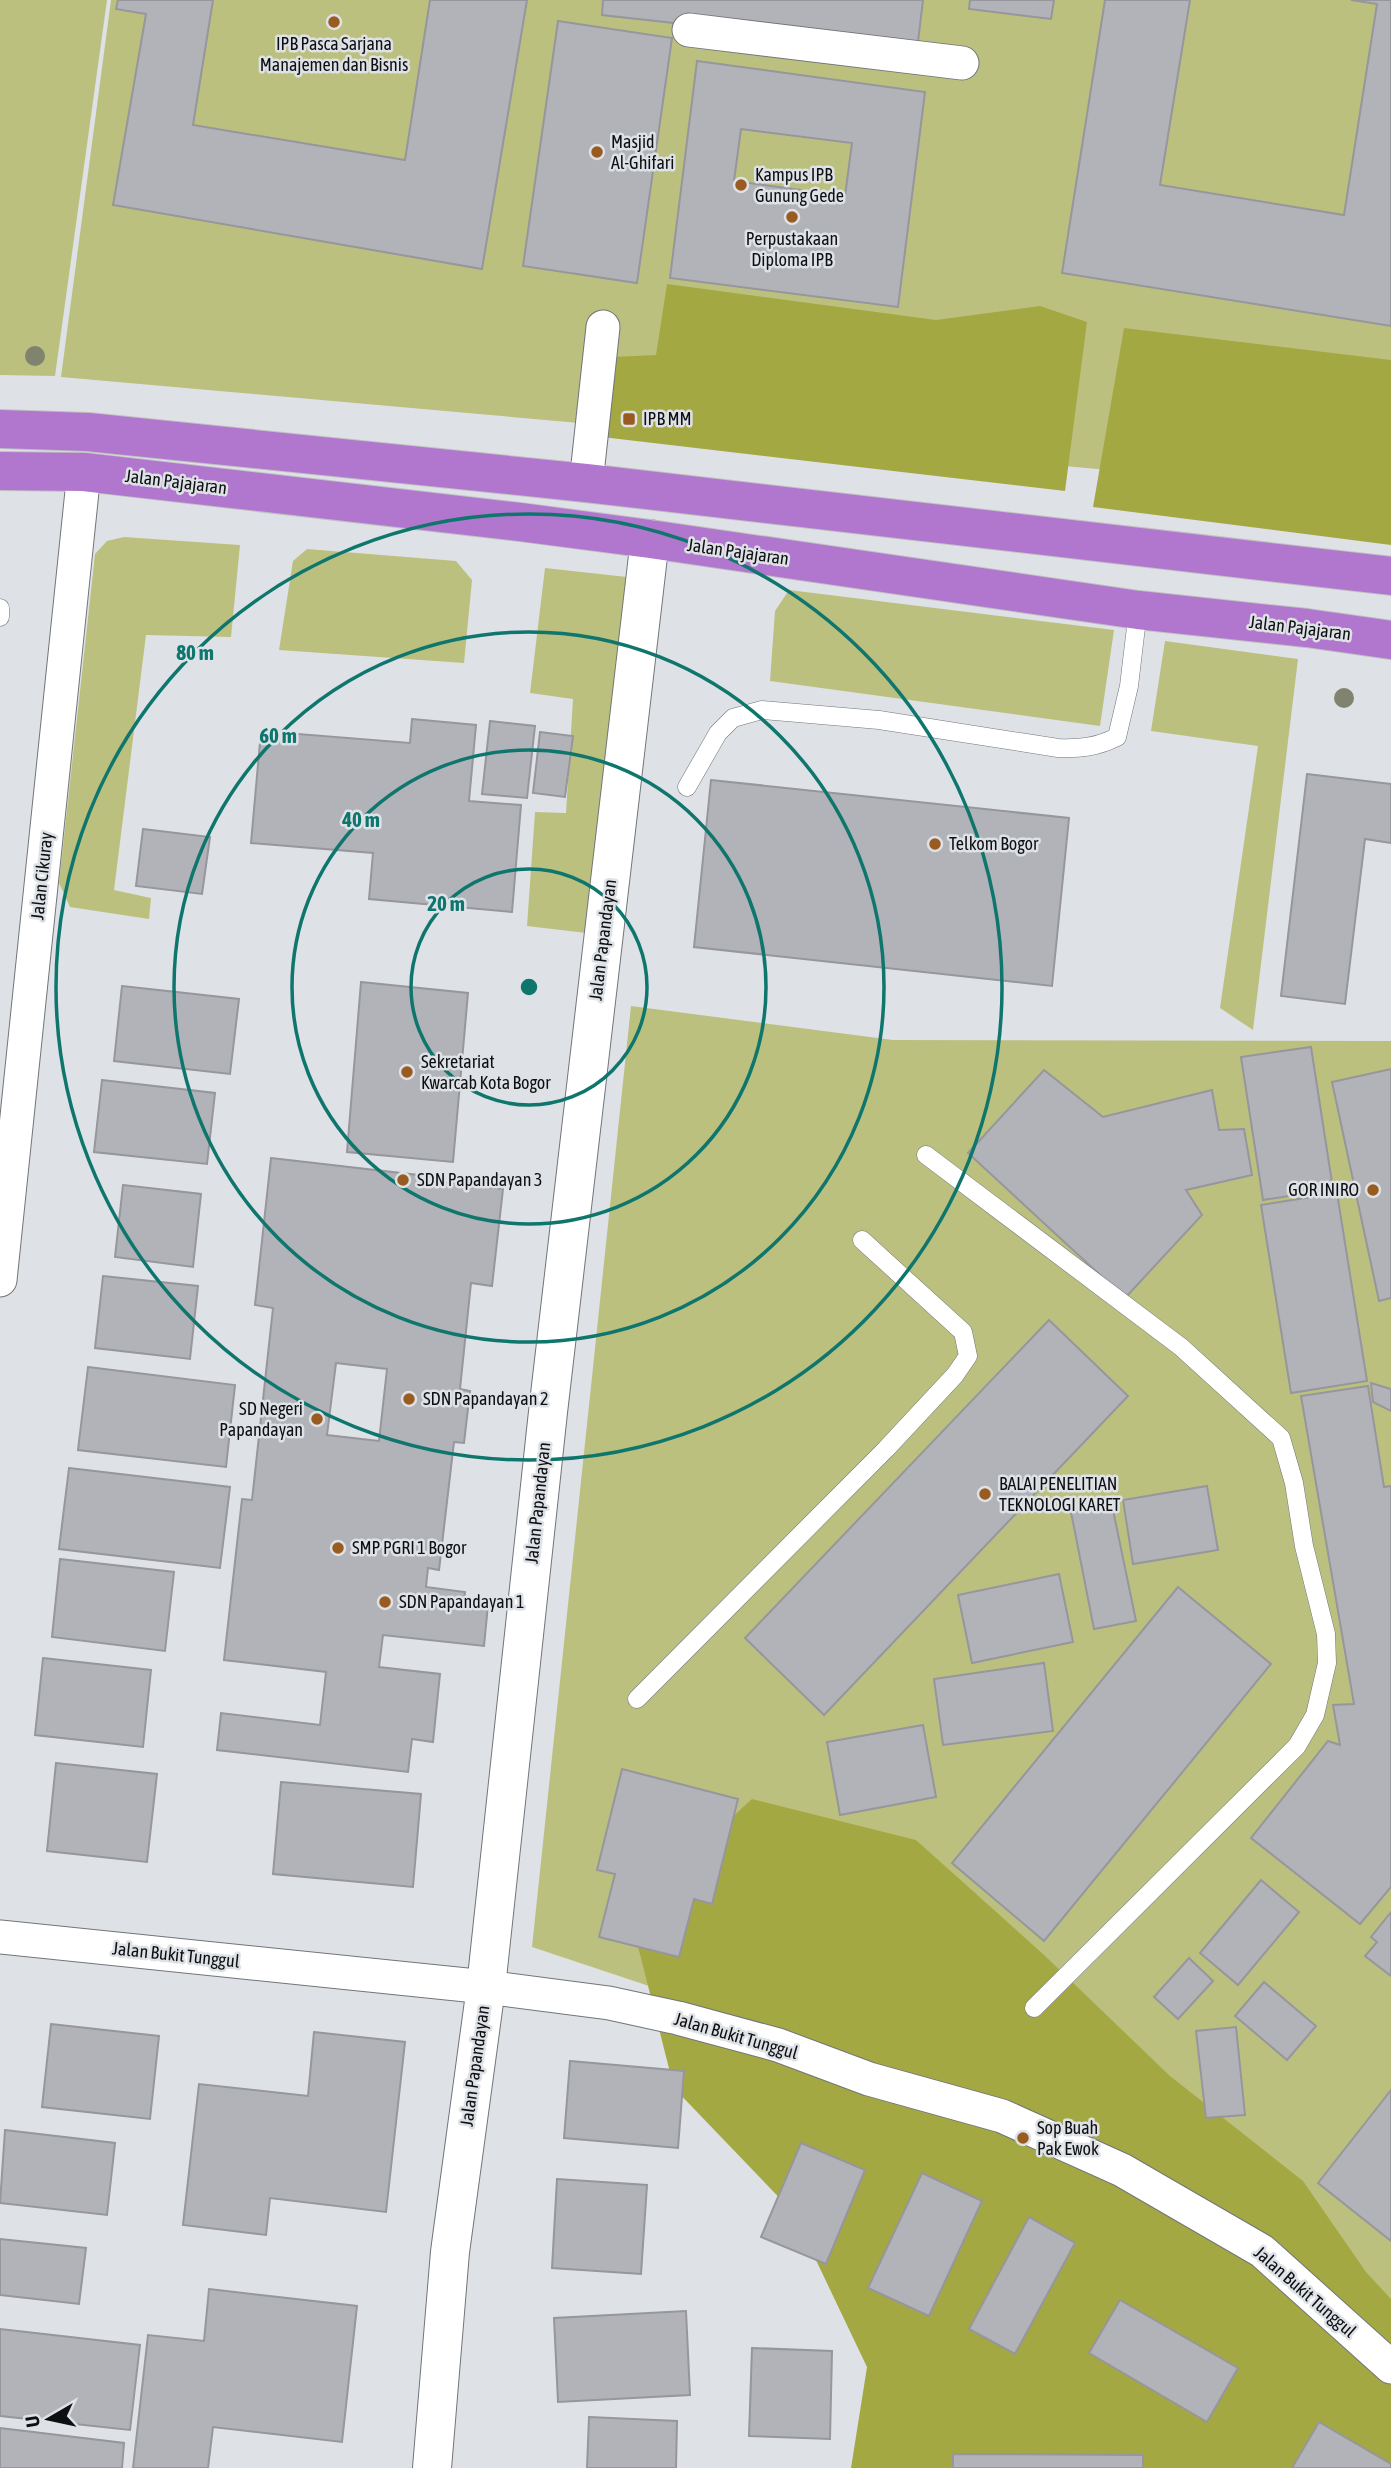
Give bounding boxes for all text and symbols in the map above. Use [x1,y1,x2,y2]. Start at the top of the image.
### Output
marker: IPB Pasca Sarjana Manajemen dan Bisnis [326,14,342,30]
place label: IPB Pasca Sarjana Manajemen dan Bisnis [260,33,408,75]
place label: Masjid Al-Ghifari [611,131,674,173]
marker: Masjid Al-Ghifari [589,144,605,160]
place label: Kampus IPB Gunung Gede [755,164,844,206]
marker: Kampus IPB Gunung Gede [733,177,749,193]
marker: Perpustakaan Diploma IPB [784,209,800,225]
place label: Perpustakaan Diploma IPB [746,228,838,270]
place label: IPB MM [643,408,692,429]
marker: IPB MM [621,411,637,427]
street label: Jalan Pajajaran [124,465,228,498]
street label: Jalan Pajajaran [686,534,790,569]
street label: Jalan Pajajaran [1248,611,1352,644]
text: 80 m [176,640,214,664]
text: 60 m [259,723,297,747]
text: 40 m [341,807,380,831]
street label: Jalan Cikuray [26,831,57,921]
place label: Telkom Bogor [949,833,1039,854]
marker: Telkom Bogor [927,836,943,852]
street label: Jalan Papandayan [585,878,620,1002]
text: 20 m [427,891,465,915]
centre of rings [517,975,541,999]
place label: Sekretariat Kwarcab Kota Bogor [421,1051,551,1093]
marker: Sekretariat Kwarcab Kota Bogor [399,1064,415,1080]
place label: SDN Papandayan 3 [417,1169,542,1190]
marker: SDN Papandayan 3 [395,1172,411,1188]
place label: GOR INIRO [1288,1179,1359,1200]
marker: GOR INIRO [1365,1182,1381,1198]
place label: SDN Papandayan 2 [423,1388,548,1409]
marker: SDN Papandayan 2 [401,1391,417,1407]
place label: SD Negeri Papandayan [219,1398,303,1440]
marker: SD Negeri Papandayan [309,1411,325,1427]
street label: Jalan Papandayan [521,1441,554,1565]
place label: BALAI PENELITIAN TEKNOLOGI KARET [999,1473,1121,1515]
marker: BALAI PENELITIAN TEKNOLOGI KARET [977,1486,993,1502]
place label: SMP PGRI 1 Bogor [352,1537,467,1558]
marker: SMP PGRI 1 Bogor [330,1540,346,1556]
place label: SDN Papandayan 1 [399,1591,524,1612]
marker: SDN Papandayan 1 [377,1594,393,1610]
street label: Jalan Bukit Tunggul [111,1937,241,1972]
street label: Jalan Papandayan [456,2004,493,2128]
street label: Jalan Bukit Tunggul [672,2008,801,2063]
place label: Sop Buah Pak Ewok [1037,2117,1099,2159]
marker: Sop Buah Pak Ewok [1015,2130,1031,2146]
street label: Jalan Bukit Tunggul [1250,2242,1361,2342]
north arrow [14,2384,84,2454]
text: U [20,2414,44,2429]

